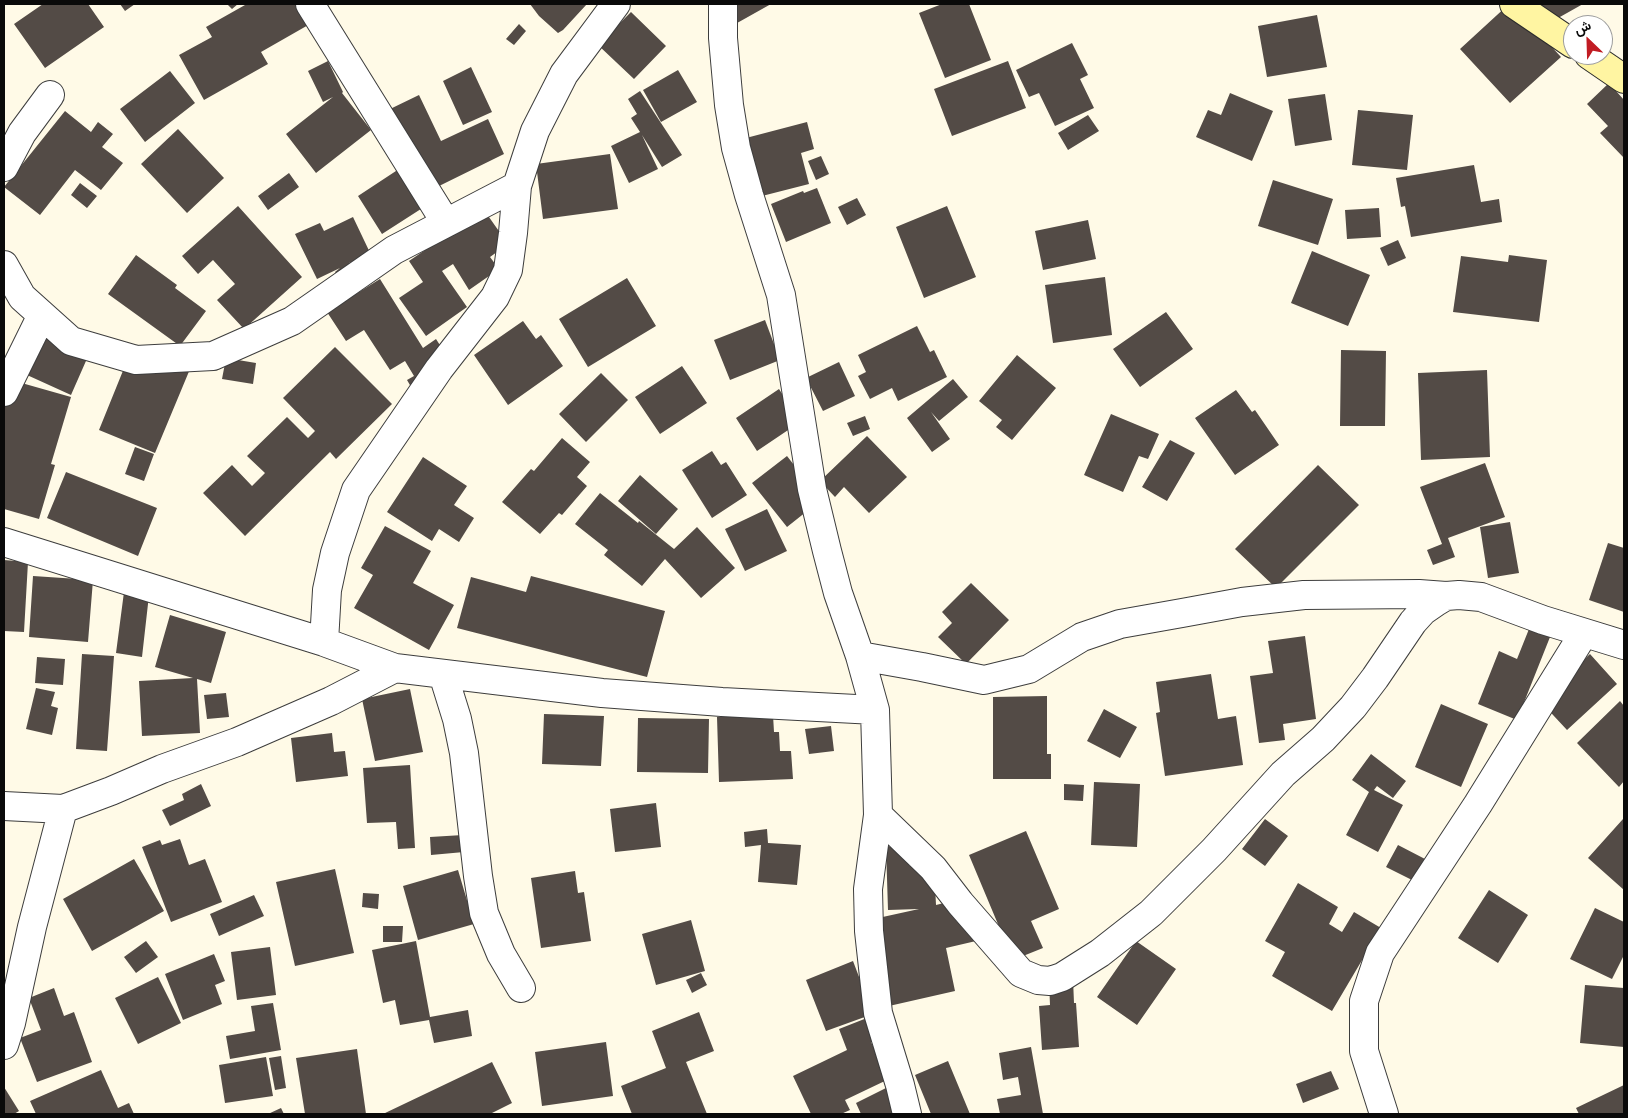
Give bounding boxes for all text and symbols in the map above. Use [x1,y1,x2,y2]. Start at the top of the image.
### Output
north arrow [1563,15,1613,65]
text: ش [1571,15,1594,39]

